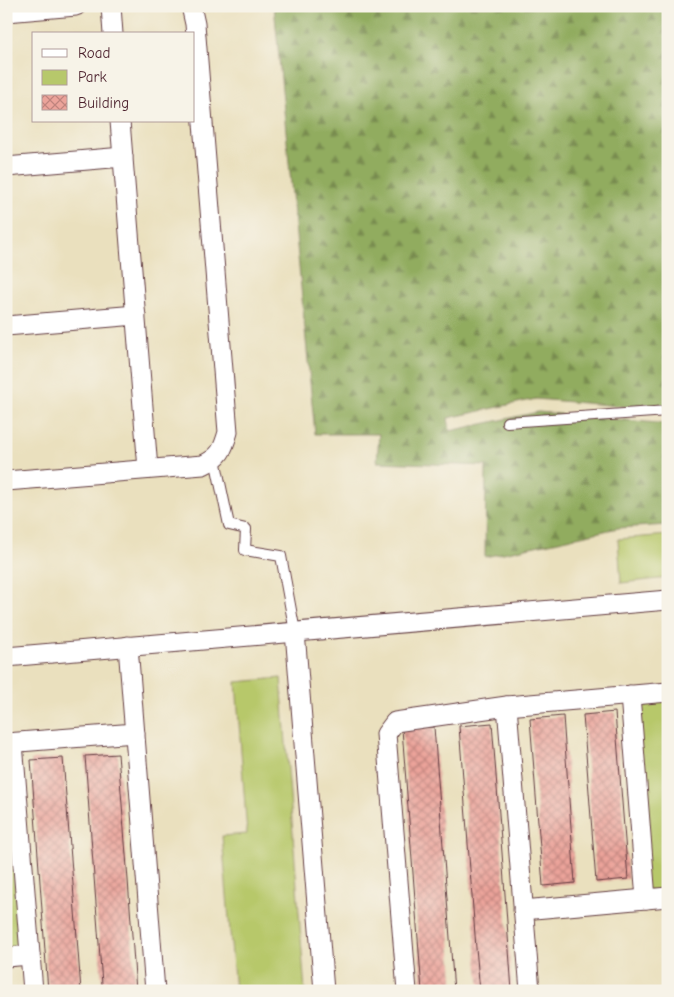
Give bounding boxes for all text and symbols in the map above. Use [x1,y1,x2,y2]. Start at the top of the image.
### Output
legend [32,32,195,122]
text: Road [78,44,110,62]
text: Park [78,68,107,86]
text: Building [78,94,129,112]

